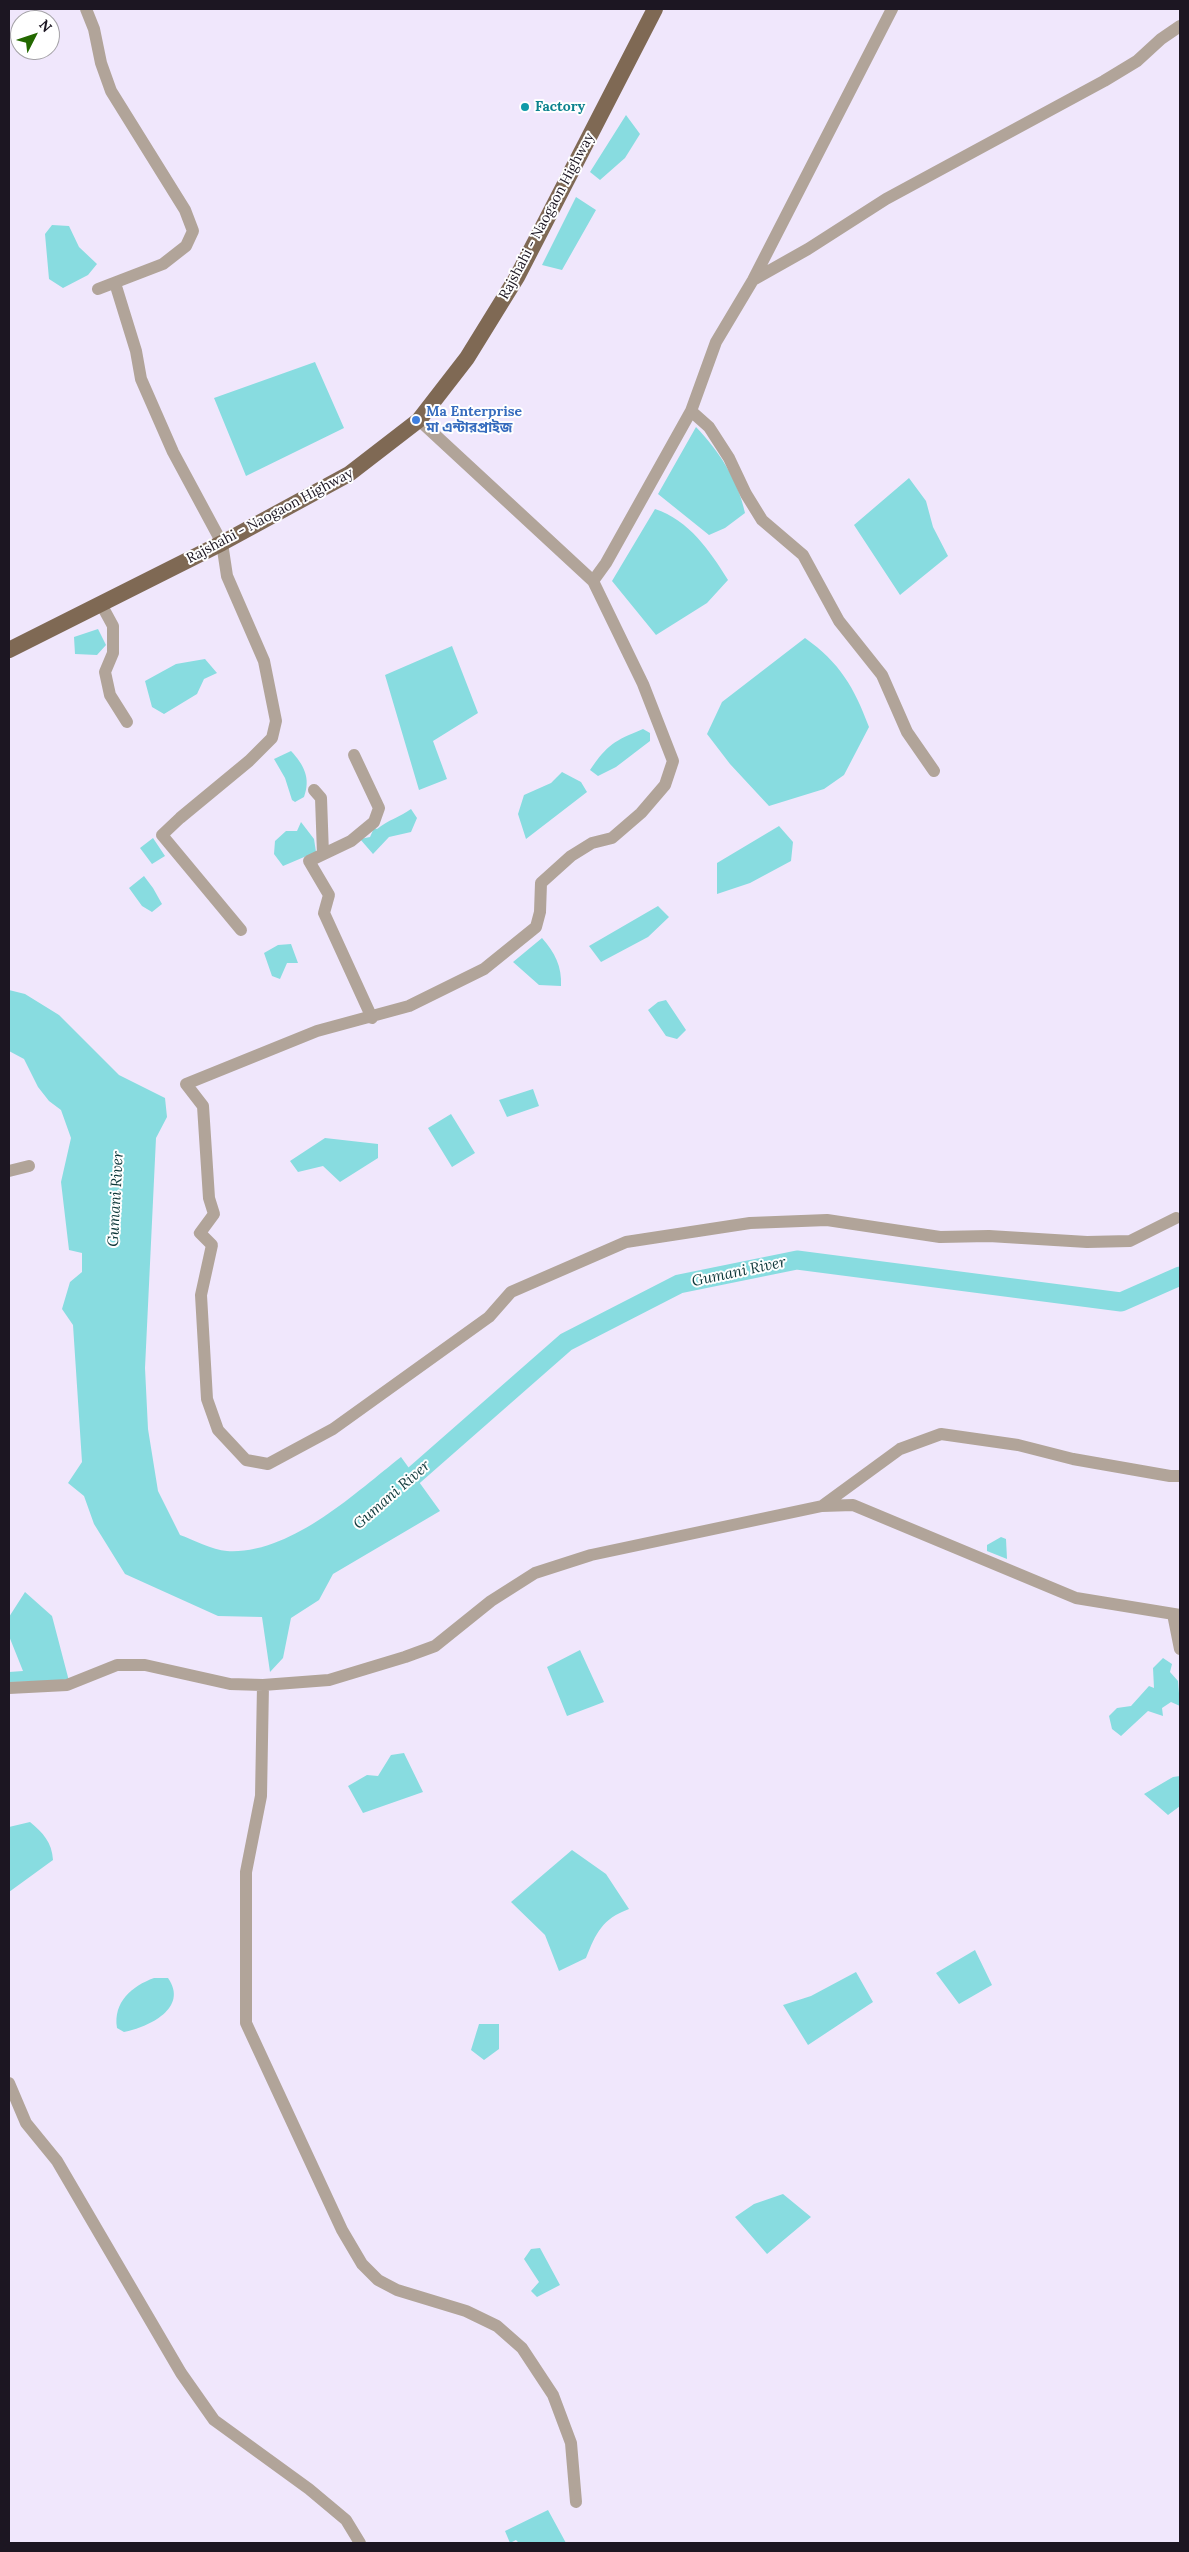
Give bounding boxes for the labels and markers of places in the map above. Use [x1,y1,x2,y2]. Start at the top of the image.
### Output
place label: Factory [535,99,585,115]
marker: Factory [519,101,531,113]
place label: Ma Enterprise মা এন্টারপ্রাইজ [426,404,522,437]
marker: Ma Enterprise মা এন্টারপ্রাইজ [410,414,422,426]

